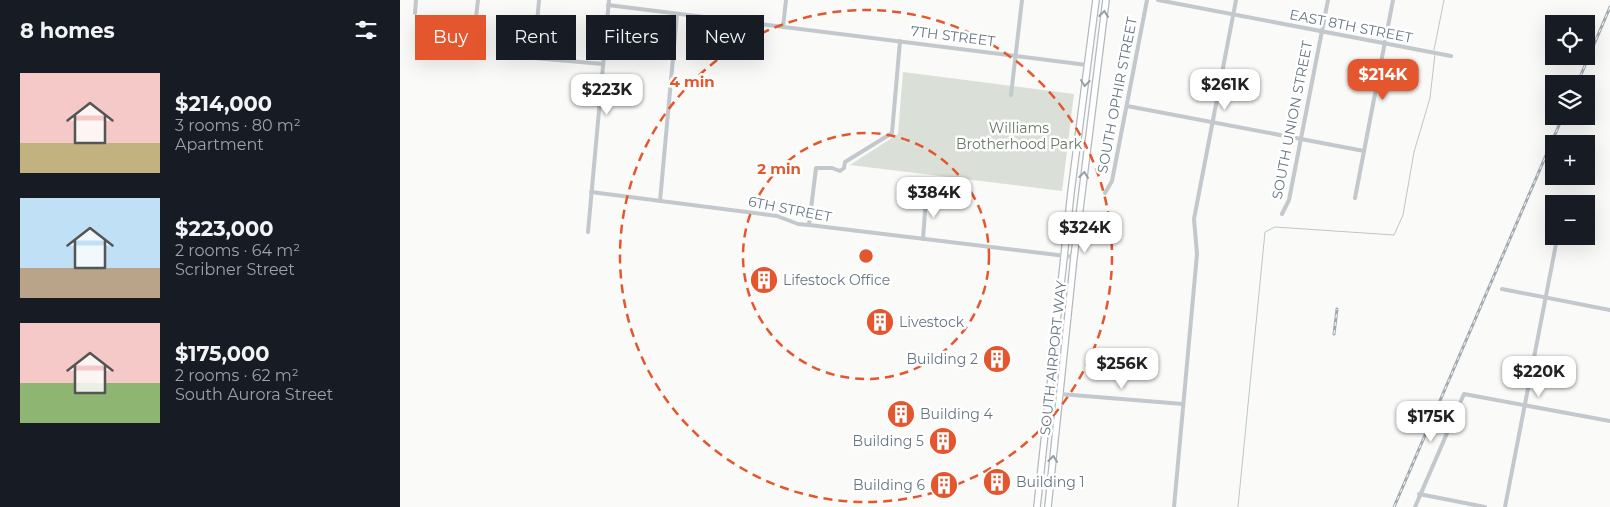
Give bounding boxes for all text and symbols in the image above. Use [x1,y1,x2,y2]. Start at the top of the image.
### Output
street label: EAST 8TH STREET [1288,5,1414,47]
one-way arrow [1098,10,1109,18]
chip: Buy [415,15,486,60]
chip: Rent [496,15,576,60]
chip: Filters [586,15,676,60]
chip: New [686,15,764,60]
street label: SOUTH OPHIR STREET [1093,15,1141,175]
map controls [1545,15,1595,245]
button: locate [1545,15,1595,65]
icon: filters [352,16,380,44]
text: 8 homes [20,18,115,43]
street label: 7TH STREET [910,22,996,50]
street label: SOUTH UNION STREET [1268,39,1316,201]
pin: $214K [1348,58,1418,101]
text: $214K [1359,65,1407,84]
pin: $261K [1190,68,1260,111]
text: 4 min [669,72,715,91]
pin: $223K [572,74,642,116]
text: $261K [1201,75,1249,94]
button: layers [1545,75,1595,125]
one-way arrow [1080,79,1091,87]
text: $223K [582,80,632,99]
text: $214,000 [175,91,272,116]
icon: home [60,93,120,153]
text: 3 rooms · 80 m² [175,116,301,135]
park label: Williams Brotherhood Park [956,119,1083,153]
text: Apartment [175,135,264,154]
button: + [1545,135,1595,185]
text: 2 min [757,159,801,178]
one-way arrow [1078,171,1089,179]
pin: $384K [899,176,969,219]
text: $384K [907,183,961,202]
street label: 6TH STREET [747,192,833,226]
button: − [1545,195,1595,245]
pin: $324K [1050,212,1120,254]
text: $223,000 [175,216,274,241]
icon: home [60,218,120,278]
text: $324K [1059,218,1111,237]
text: 2 rooms · 64 m² [175,241,300,260]
centre of rings [857,247,875,265]
text: Scribner Street [175,260,295,279]
building icon: Lifestock Office [749,265,779,295]
place label: Lifestock Office [783,271,890,289]
street label: SOUTH AIRPORT WAY [1036,280,1070,436]
building icon: Livestock [865,307,895,337]
place label: Livestock [899,313,965,331]
text: $175,000 [175,341,270,366]
icon: home [60,343,120,403]
building icon: Building 2 [982,344,1012,374]
pin: $256K [1087,348,1157,390]
place label: Building 2 [907,350,978,368]
text: $256K [1096,354,1148,373]
pin: $220K [1504,356,1574,398]
text: $220K [1513,362,1565,381]
text: 2 rooms · 62 m² [175,366,299,385]
text: South Aurora Street [175,385,333,404]
building icon: Building 4 [886,399,916,429]
pin: $175K [1396,400,1466,443]
place label: Building 4 [920,405,993,423]
text: $175K [1407,407,1455,426]
building icon: Building 5 [928,426,958,456]
place label: Building 5 [853,432,924,450]
one-way arrow [1047,454,1058,462]
building icon: Building 1 [982,467,1012,497]
building icon: Building 6 [929,470,959,500]
place label: Building 1 [1016,473,1085,491]
place label: Building 6 [853,476,925,494]

